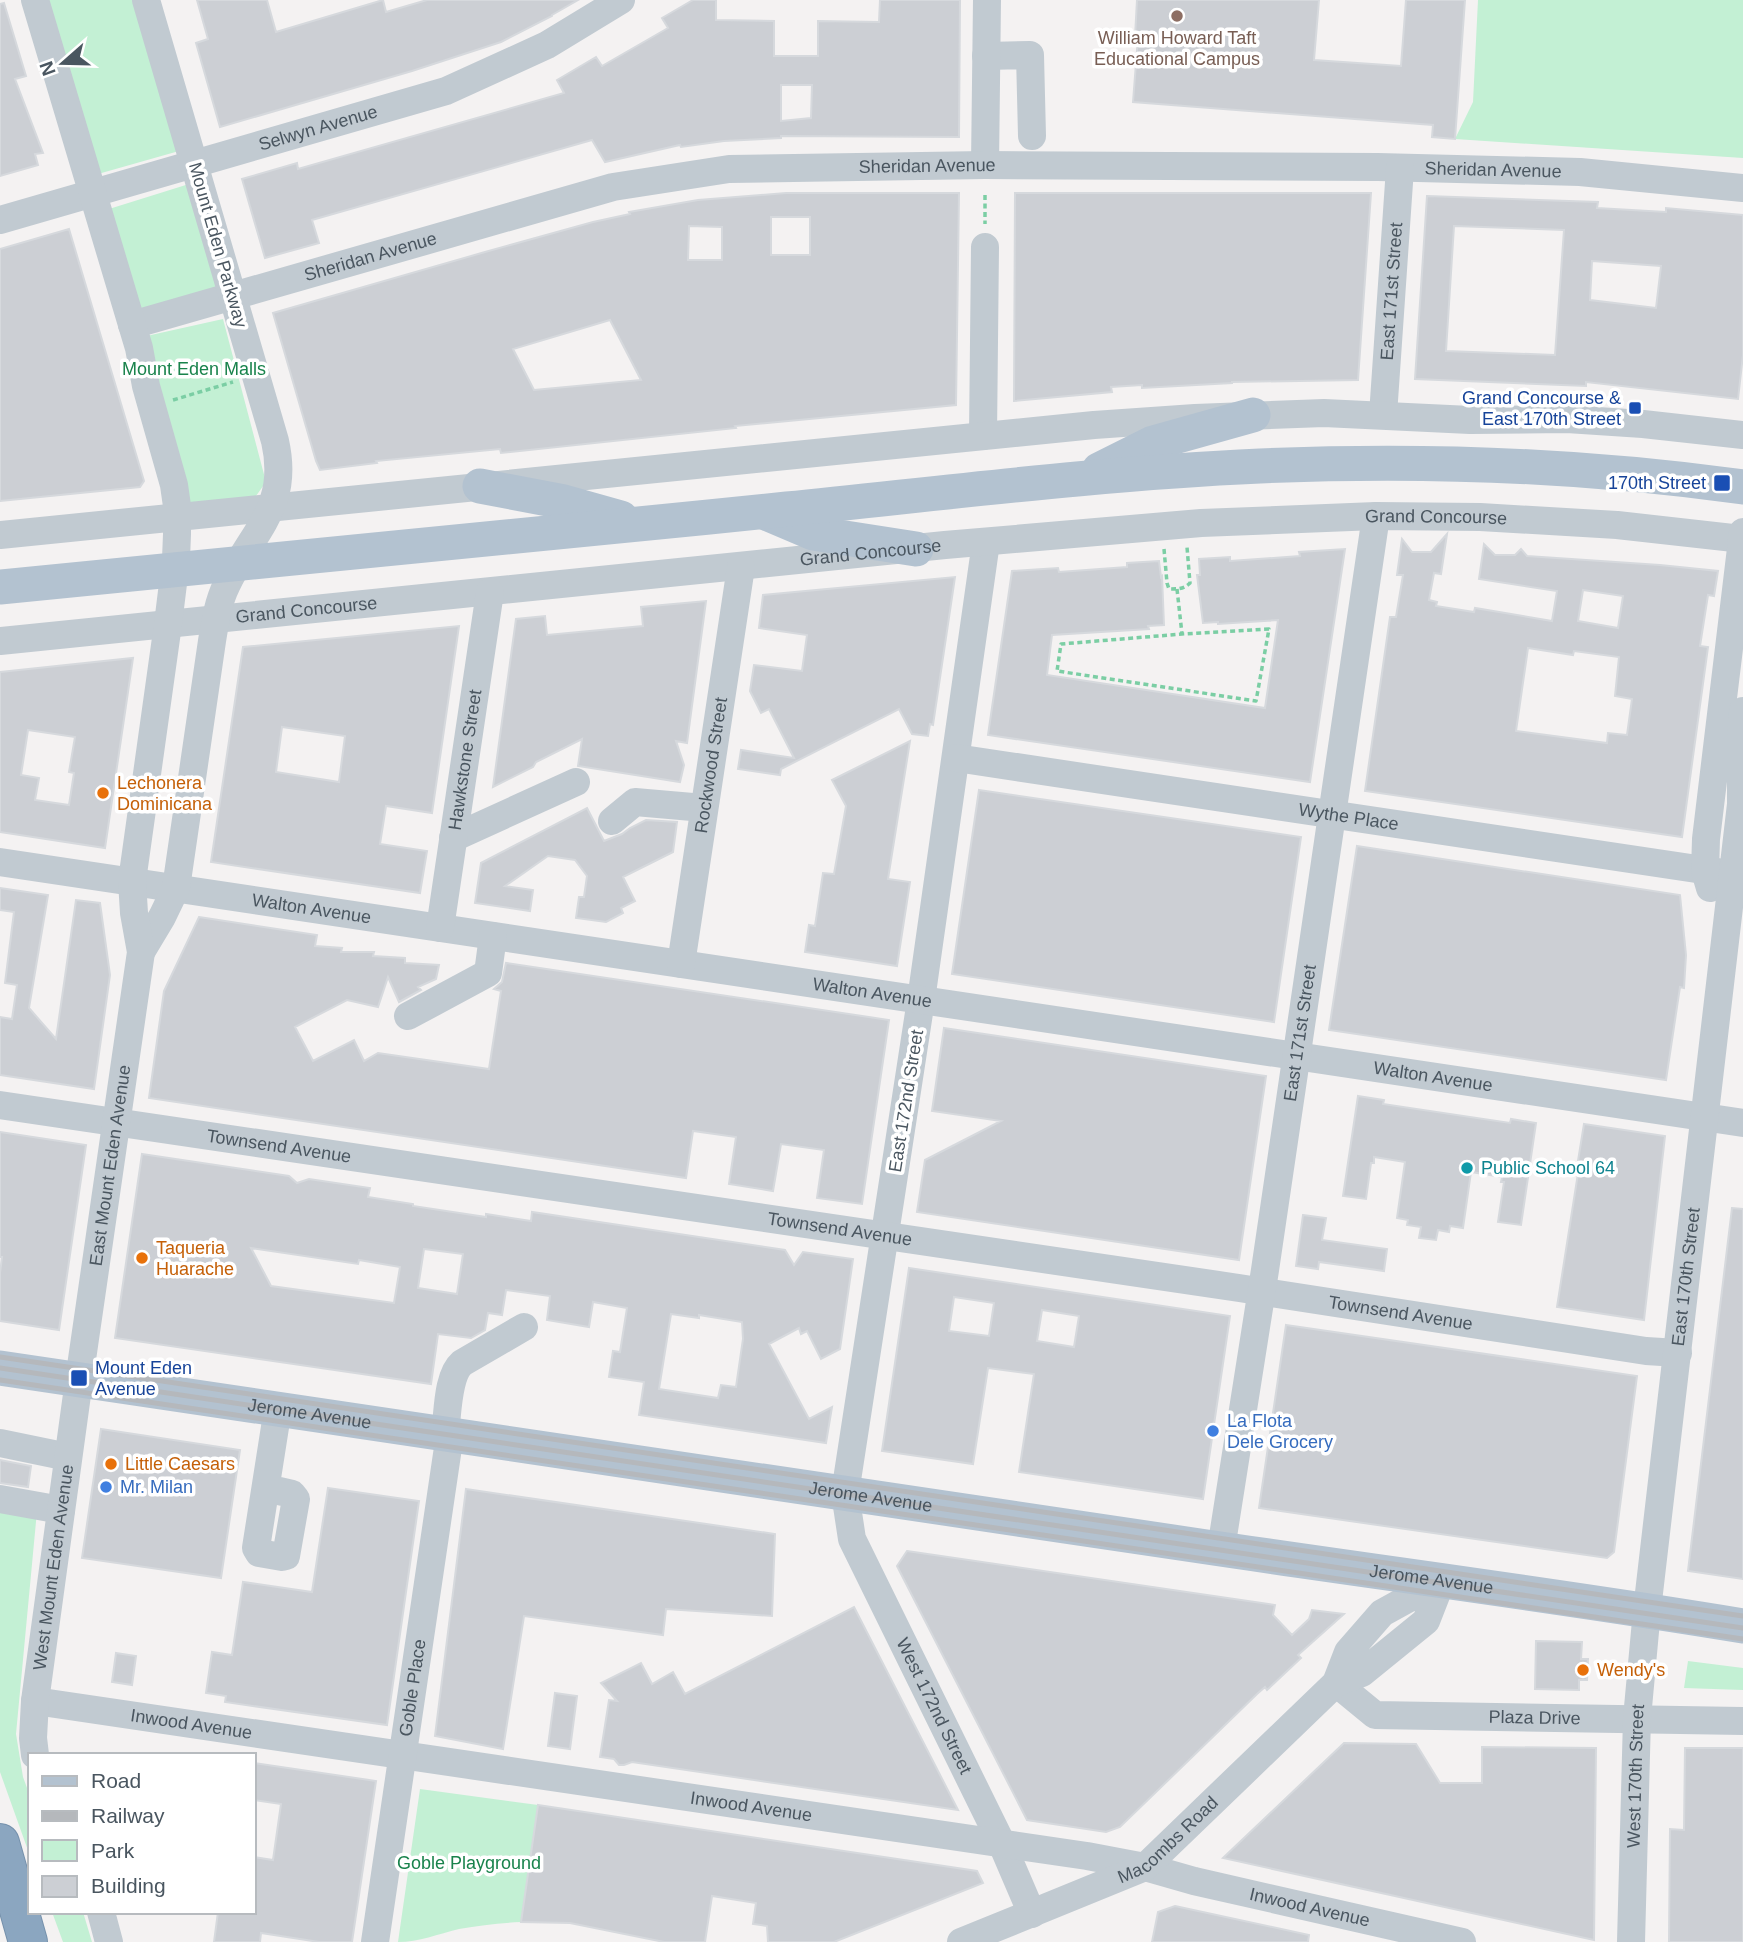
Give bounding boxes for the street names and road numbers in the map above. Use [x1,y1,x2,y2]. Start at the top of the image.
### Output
street label: Selwyn Avenue [256,101,380,155]
street label: Sheridan Avenue [859,155,996,177]
street label: Sheridan Avenue [1424,158,1562,182]
street label: Mount Eden Parkway [185,160,251,330]
street label: East 171st Street [1377,222,1406,361]
street label: Sheridan Avenue [302,228,439,285]
street label: Grand Concourse [1365,506,1508,529]
street label: Grand Concourse [799,535,942,570]
street label: Grand Concourse [235,593,378,627]
street label: Hawkstone Street [445,688,485,832]
street label: Rockwood Street [691,696,731,835]
street label: Wythe Place [1297,799,1400,834]
street label: Walton Avenue [251,890,372,927]
street label: East 171st Street [1280,963,1320,1103]
street label: Walton Avenue [811,974,933,1011]
street label: East 172nd Street [885,1028,927,1174]
street label: Walton Avenue [1372,1058,1494,1095]
street label: East Mount Eden Avenue [86,1064,135,1267]
street label: Townsend Avenue [205,1126,353,1167]
street label: East 170th Street [1668,1206,1704,1347]
street label: Townsend Avenue [766,1209,913,1250]
street label: Townsend Avenue [1327,1292,1474,1334]
street label: Jerome Avenue [246,1395,373,1433]
street label: West Mount Eden Avenue [29,1463,77,1672]
street label: Jerome Avenue [807,1478,934,1516]
street label: Jerome Avenue [1368,1561,1495,1598]
street label: West 172nd Street [892,1635,976,1777]
street label: Goble Place [395,1638,430,1738]
street label: West 170th Street [1624,1703,1648,1848]
street label: Inwood Avenue [129,1705,254,1743]
street label: Plaza Drive [1488,1707,1581,1728]
street label: Inwood Avenue [689,1788,813,1825]
street label: Macombs Road [1115,1792,1222,1887]
street label: Inwood Avenue [1248,1884,1372,1931]

